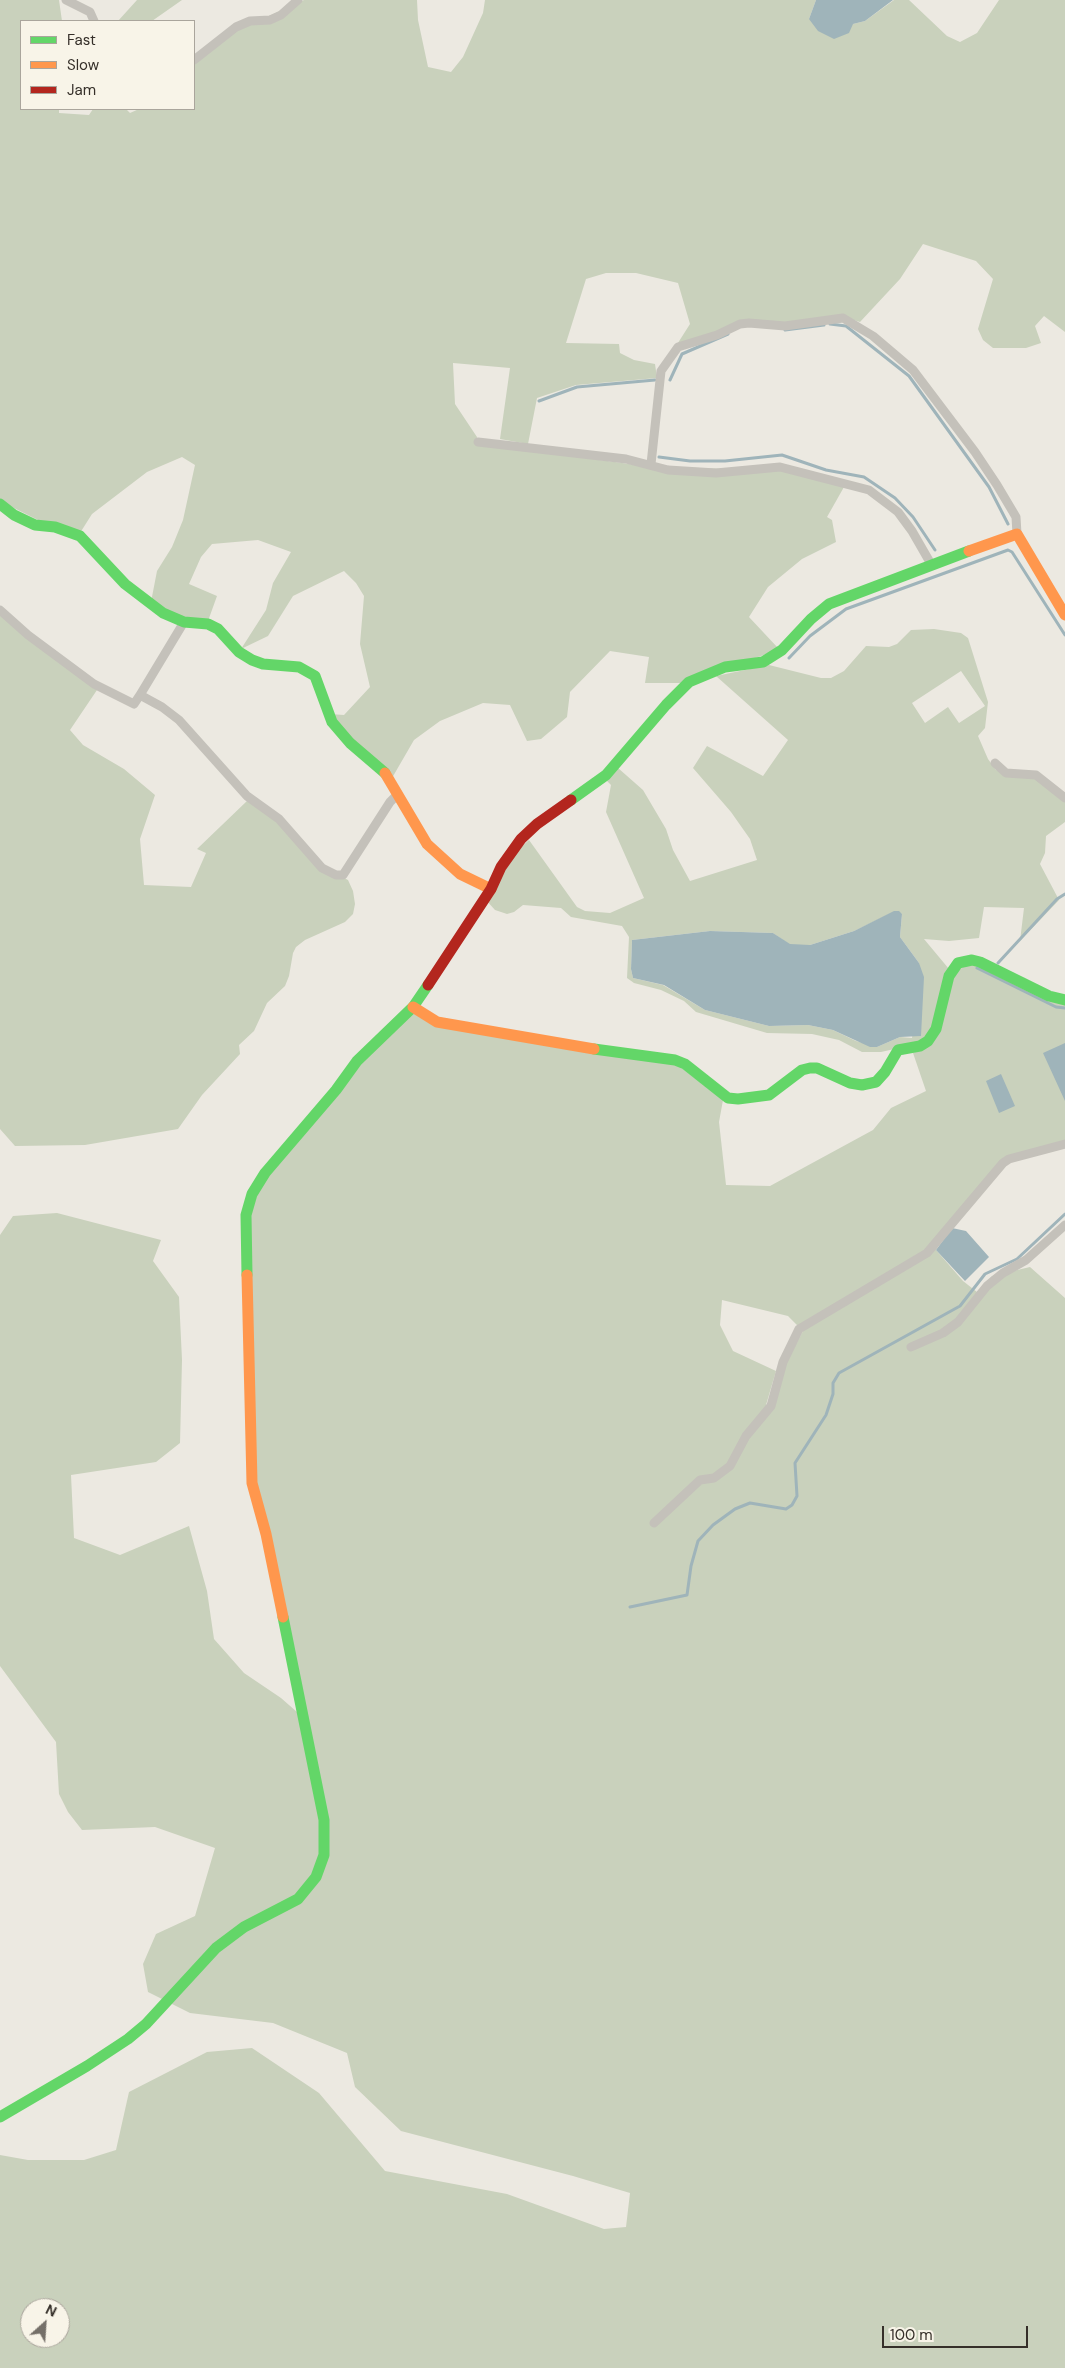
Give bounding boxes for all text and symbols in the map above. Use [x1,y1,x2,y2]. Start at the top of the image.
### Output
legend [20,20,195,110]
text: Fast [67,30,96,50]
text: Slow [67,55,99,75]
text: Jam [67,80,96,100]
north arrow [20,2298,70,2348]
text: N [43,2300,60,2321]
scale bar [885,2316,1031,2348]
text: 100 m [890,2325,933,2345]

